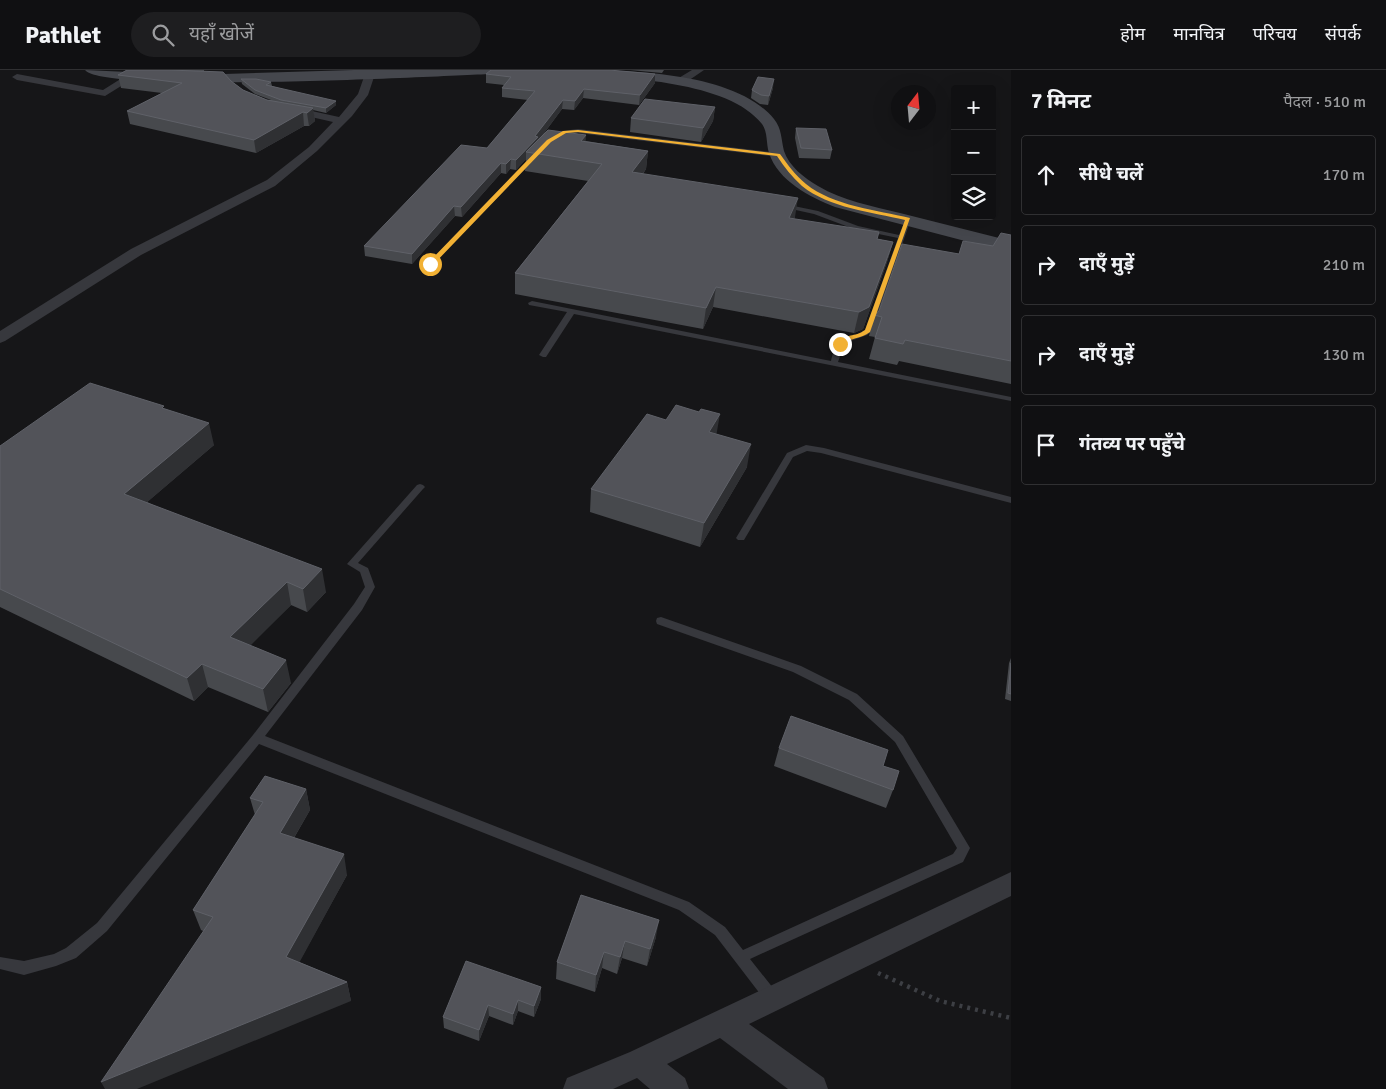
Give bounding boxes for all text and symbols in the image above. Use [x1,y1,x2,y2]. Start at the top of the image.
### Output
search box [131,12,481,57]
text: Pathlet [25,20,101,50]
icon: search [149,21,177,49]
text: यहाँ खोजें [189,22,254,46]
text: होम [1120,23,1145,45]
text: मानचित्र [1173,23,1225,45]
text: परिचय [1253,23,1297,45]
text: संपर्क [1325,23,1361,45]
north arrow [891,85,936,130]
map controls [951,85,996,220]
button: + [951,85,996,130]
text: 7 मिनट [1031,88,1091,114]
text: पैदल · 510 m [1283,92,1366,112]
button: − [951,130,996,175]
icon: ahead [1032,161,1060,189]
text: सीधे चलें [1079,162,1143,186]
text: 170 m [1323,165,1365,185]
button: layers [951,175,996,220]
icon: right [1032,251,1060,279]
text: दाएँ मुड़ें [1079,252,1134,276]
route start [419,253,442,276]
text: 210 m [1323,255,1365,275]
route end [829,333,852,356]
icon: right [1032,341,1060,369]
text: दाएँ मुड़ें [1079,342,1134,366]
text: 130 m [1323,345,1365,365]
icon: arrive [1032,431,1060,459]
text: गंतव्य पर पहुँचे [1079,432,1185,456]

